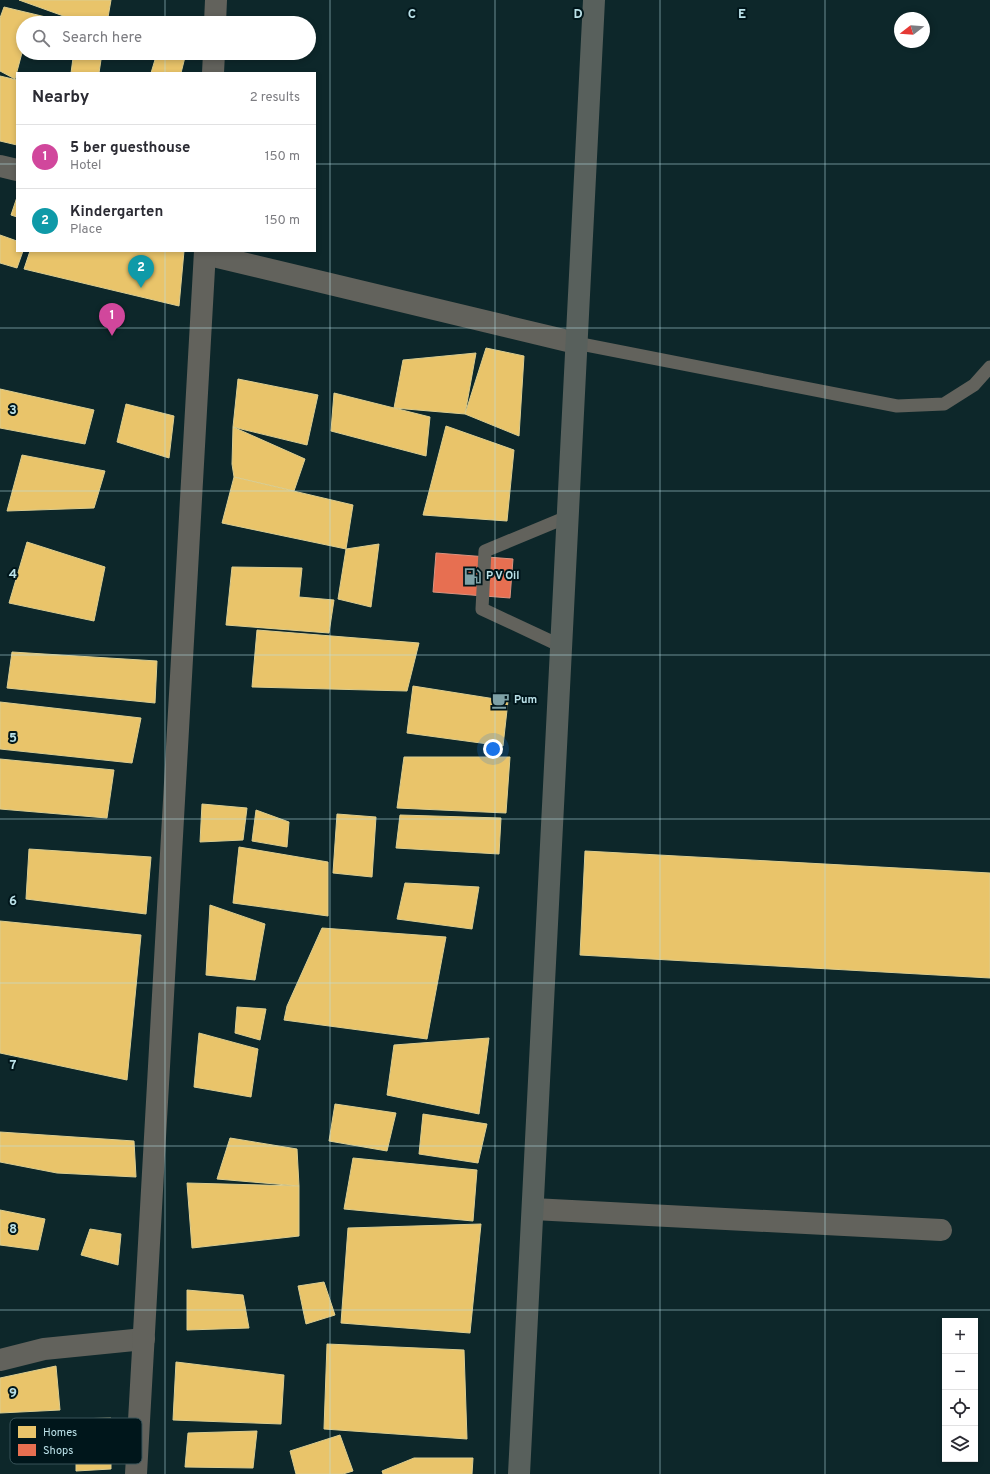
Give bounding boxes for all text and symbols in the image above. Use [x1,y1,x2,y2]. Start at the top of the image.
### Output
text: C [408,7,416,23]
text: D [573,7,583,23]
text: E [738,7,746,23]
north arrow [894,12,930,48]
search box [16,16,316,60]
icon: search [30,27,52,49]
text: Search here [62,29,142,48]
text: Nearby [32,87,89,109]
text: 2 results [250,90,300,106]
text: 5 ber guesthouse [70,139,190,158]
text: 1 [42,149,48,165]
text: 150 m [265,149,300,165]
text: Hotel [70,158,101,174]
text: Kindergarten [70,203,163,222]
text: 2 [41,213,49,229]
text: 150 m [265,213,300,229]
text: Place [70,222,102,238]
pin: 2 [128,255,154,288]
pin: 1 [99,303,125,336]
text: 3 [9,403,17,419]
fuel station icon: P V Oil [463,566,483,586]
text: 4 [9,567,17,583]
place label: P V Oil [486,569,519,583]
cafe icon: Pum [491,690,511,710]
place label: Pum [514,693,537,707]
text: 5 [9,731,17,747]
your location [483,739,503,759]
text: 6 [9,894,17,910]
text: 7 [10,1058,17,1074]
text: 8 [9,1222,17,1238]
map controls [942,1318,978,1462]
button: + [942,1318,978,1354]
button: − [942,1354,978,1390]
text: 9 [9,1386,17,1402]
button: locate [942,1390,978,1426]
legend [10,1418,142,1464]
text: Homes [43,1426,77,1440]
button: layers [942,1426,978,1462]
text: Shops [43,1444,73,1458]

